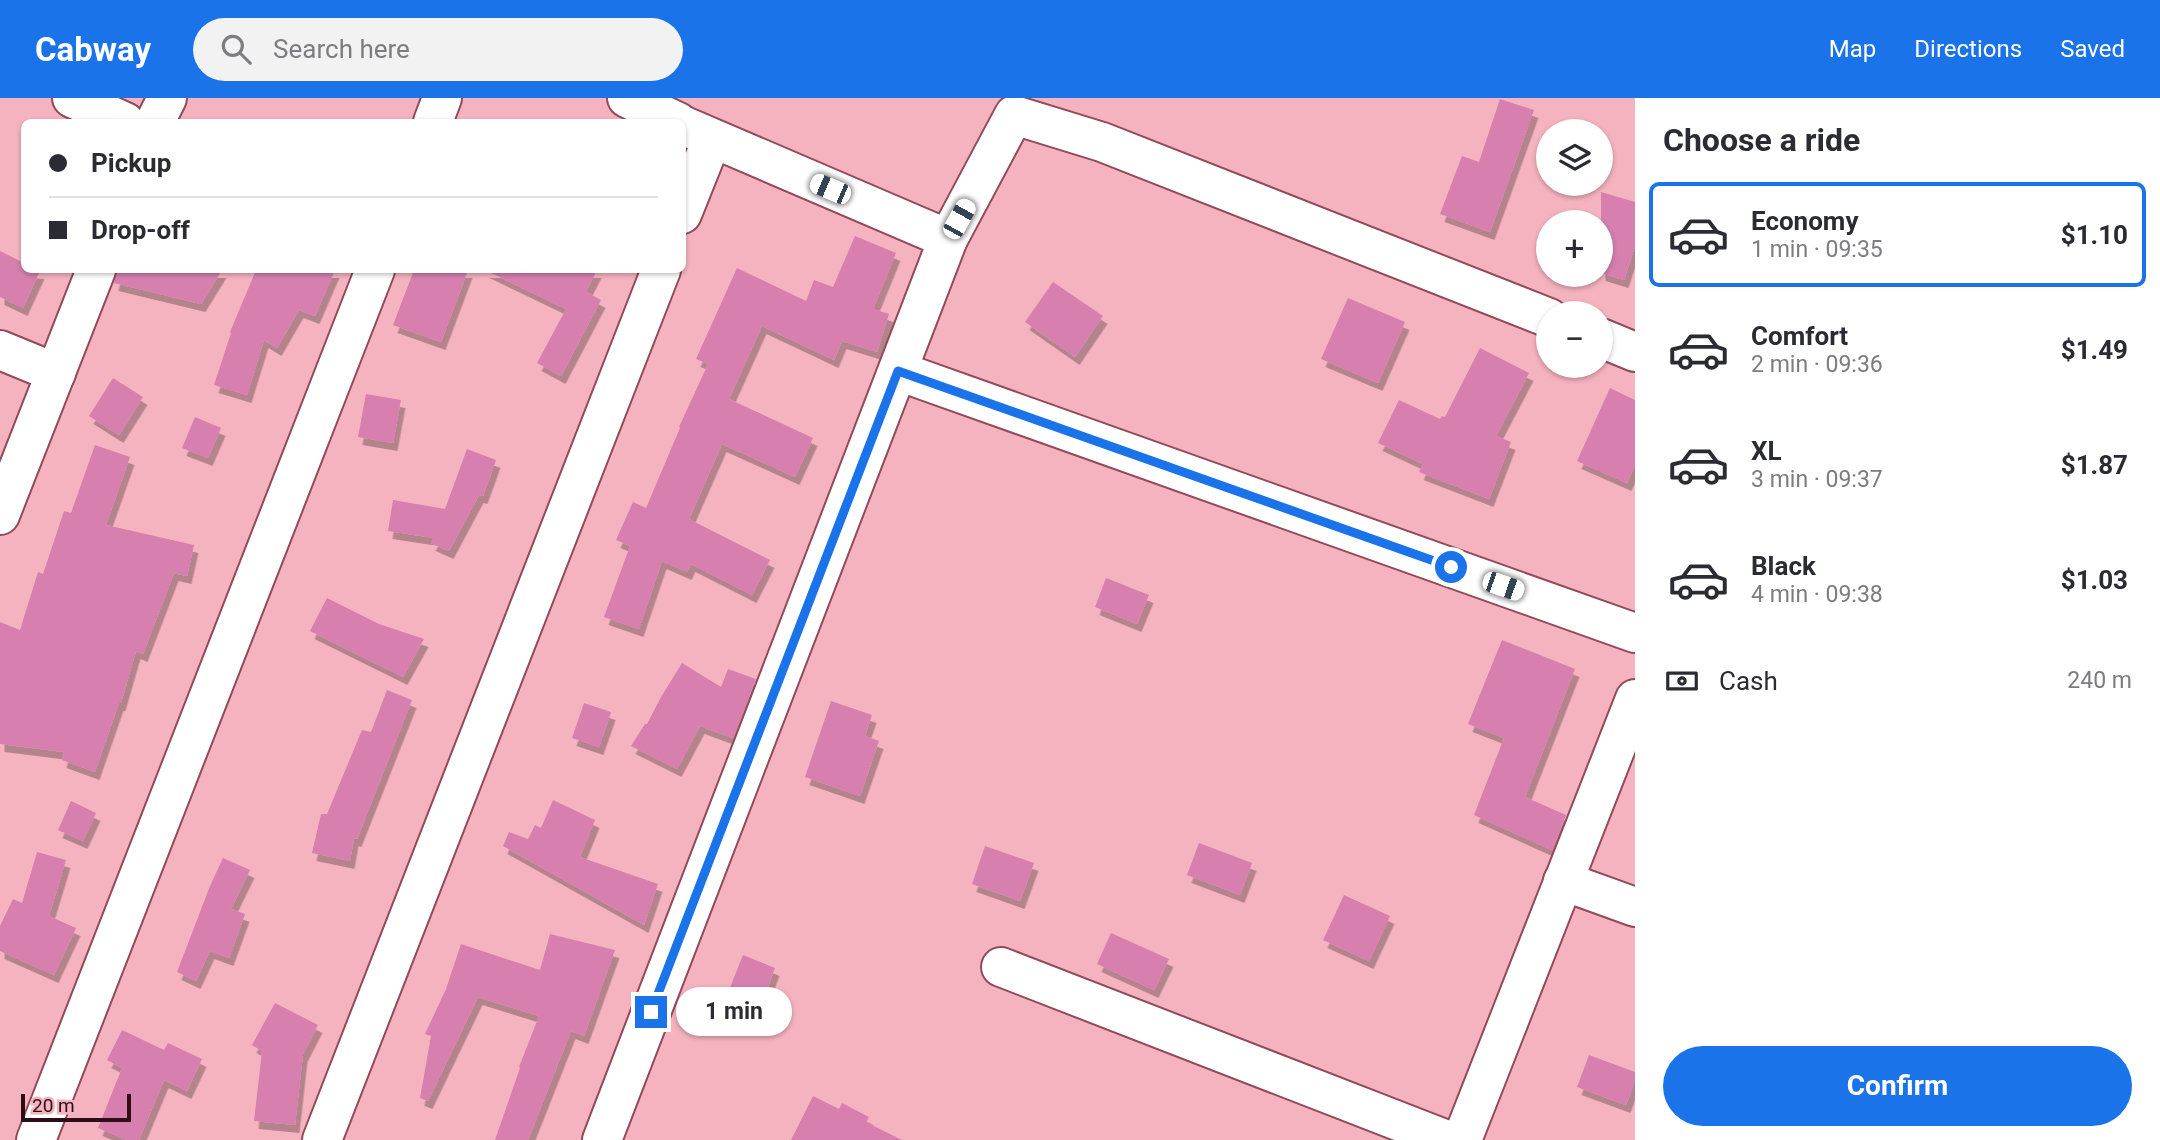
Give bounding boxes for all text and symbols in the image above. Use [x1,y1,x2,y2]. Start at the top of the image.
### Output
search box [193,18,683,81]
text: Cabway [35,30,151,69]
icon: search [217,30,255,68]
text: Search here [273,34,410,64]
text: Map [1829,35,1876,63]
text: Directions [1914,35,2022,63]
text: Saved [2060,35,2125,63]
map controls [1536,119,1613,378]
button: layers [1536,119,1613,196]
text: Choose a ride [1663,121,1860,159]
text: Pickup [91,148,171,178]
car [807,171,854,207]
car [940,196,979,242]
icon: car [1667,203,1730,266]
text: Economy [1751,206,1858,236]
button: + [1536,210,1613,287]
text: Drop-off [91,215,190,245]
text: $1.10 [2061,220,2128,250]
text: 1 min · 09:35 [1751,236,1883,263]
button: − [1536,301,1613,378]
icon: car [1667,318,1730,381]
text: Comfort [1751,321,1848,351]
text: $1.49 [2061,335,2128,365]
text: 2 min · 09:36 [1751,351,1883,378]
icon: car [1667,433,1730,496]
text: XL [1751,436,1782,466]
text: $1.87 [2061,450,2128,480]
text: 3 min · 09:37 [1751,466,1883,493]
icon: car [1667,548,1730,611]
route start [1435,551,1467,583]
text: Black [1751,551,1816,581]
text: $1.03 [2061,565,2128,595]
car [1480,569,1527,603]
text: 4 min · 09:38 [1751,581,1883,608]
icon: cash [1663,662,1701,700]
text: Cash [1719,666,1778,696]
text: 240 m [2067,667,2132,694]
callout: 1 min [676,988,791,1037]
route end [635,996,667,1028]
text: 1 min [705,998,763,1025]
button: Confirm [1663,1046,2132,1126]
scale bar [21,1091,131,1123]
text: 20 m [32,1094,75,1117]

